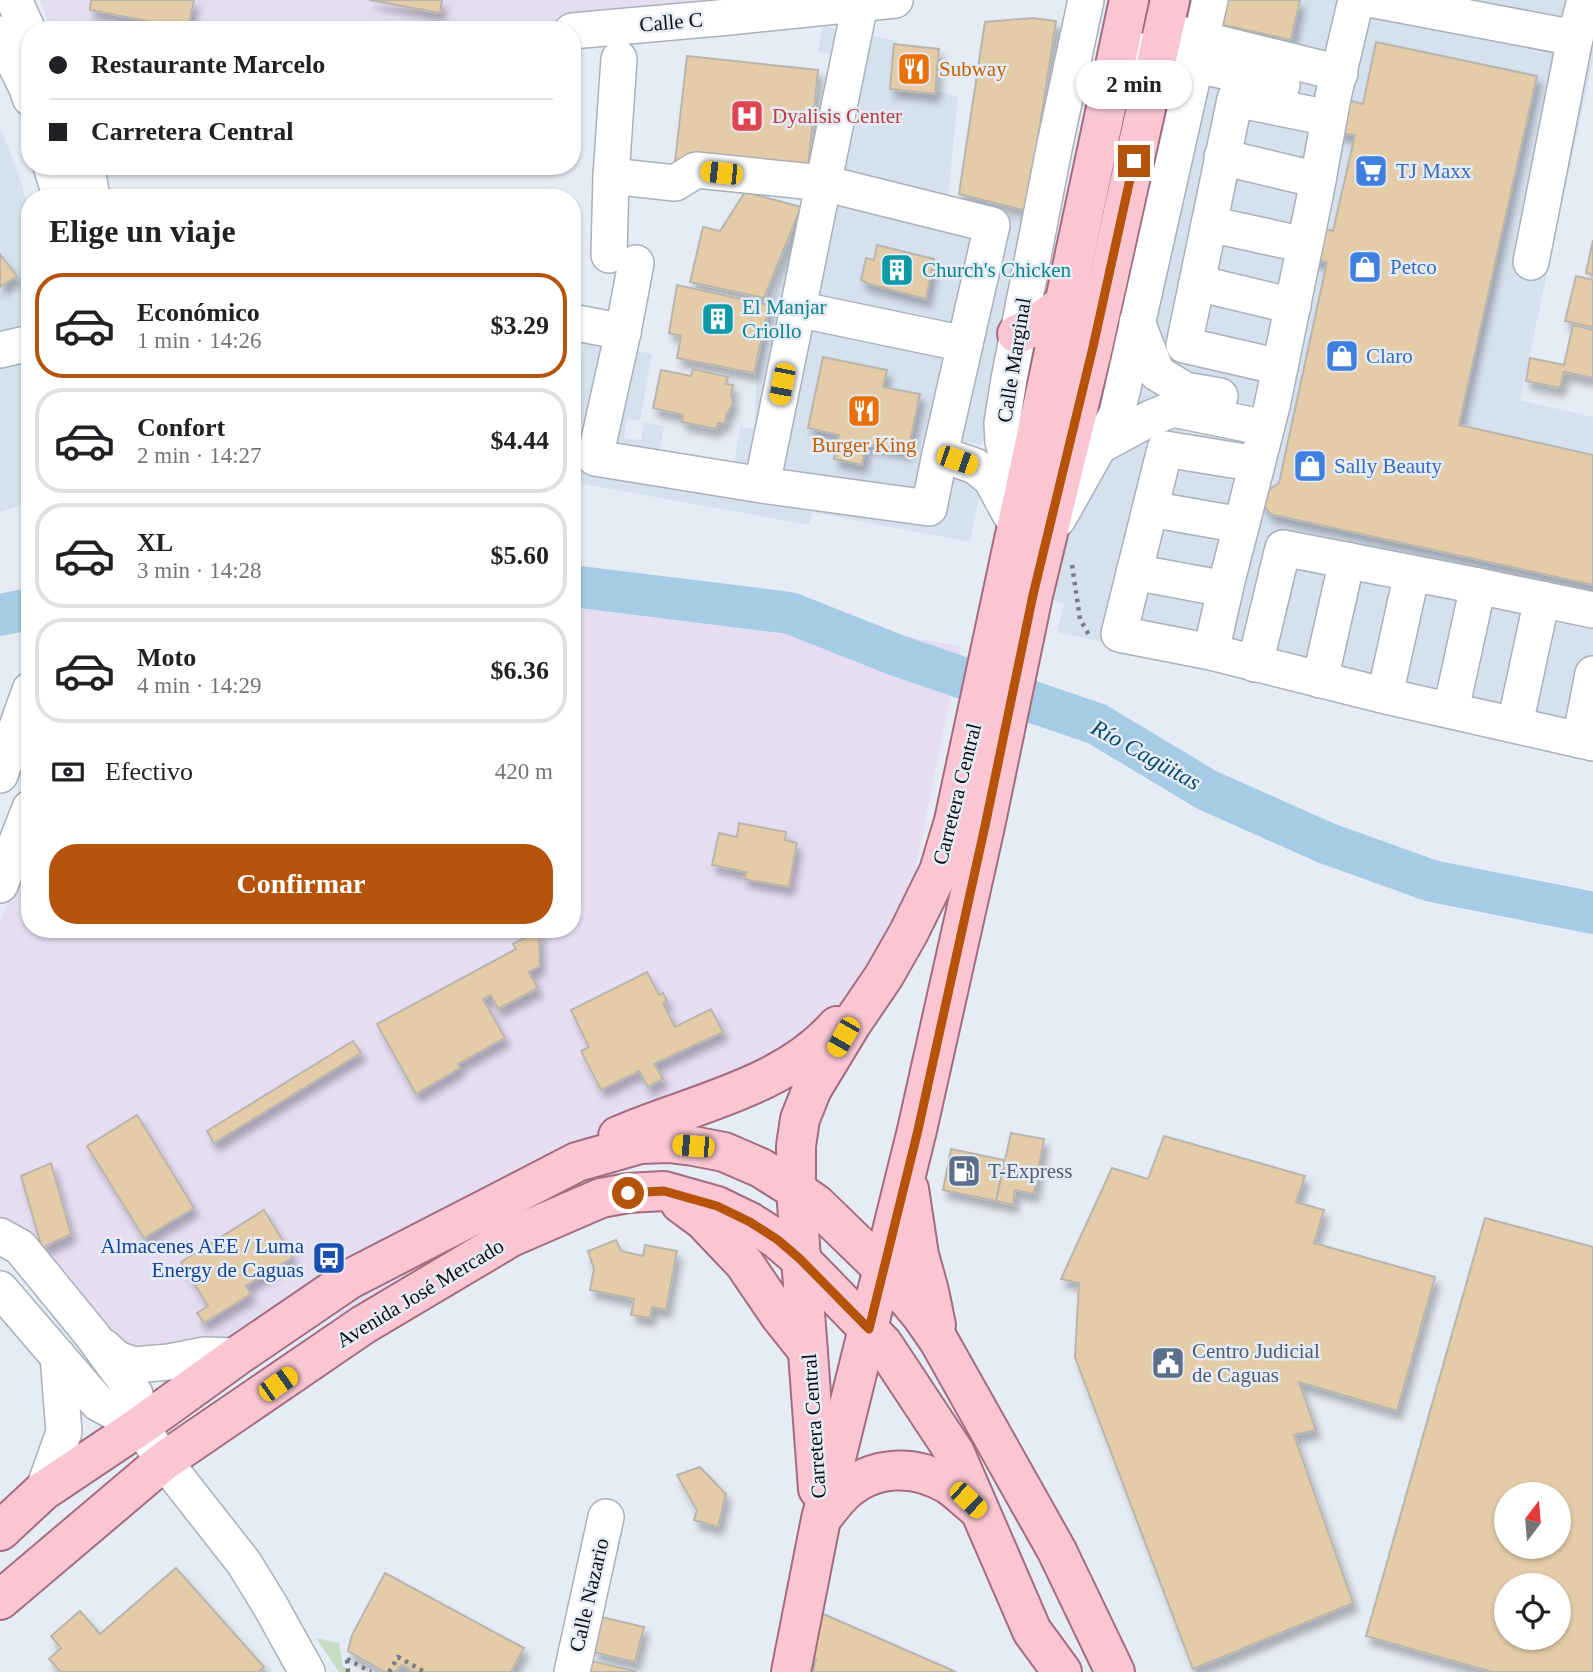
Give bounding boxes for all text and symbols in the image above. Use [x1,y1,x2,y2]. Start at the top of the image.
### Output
street label: Calle C [638,7,704,37]
text: Restaurante Marcelo [91,50,325,79]
restaurant icon: Subway [895,50,933,88]
place label: Subway [939,57,1007,81]
callout: 2 min [1076,60,1192,108]
text: 2 min [1106,72,1162,97]
hospital icon: Dyalisis Center [728,97,766,135]
place label: Dyalisis Center [772,104,902,128]
text: Carretera Central [91,117,293,146]
route end [1118,145,1150,177]
supermarket icon: TJ Maxx [1352,152,1390,190]
place label: TJ Maxx [1396,159,1472,183]
car [700,160,743,186]
text: Elige un viaje [49,213,236,249]
shop icon: Petco [1346,248,1384,286]
building icon: Church's Chicken [878,251,916,289]
place label: Petco [1390,255,1437,279]
place label: Church's Chicken [922,258,1072,282]
icon: car [53,294,116,357]
place label: El Manjar Criollo [742,295,827,343]
street label: Calle Marginal [992,296,1036,424]
text: Económico [137,298,260,327]
building icon: El Manjar Criollo [699,300,737,338]
text: $3.29 [491,311,549,340]
text: 1 min · 14:26 [137,328,262,353]
shop icon: Claro [1323,337,1361,375]
place label: Claro [1366,344,1413,368]
car [768,361,797,407]
restaurant icon: Burger King [845,392,883,430]
icon: car [53,409,116,472]
text: Confort [137,413,225,442]
text: $4.44 [491,426,549,455]
place label: Burger King [811,433,917,457]
text: 2 min · 14:27 [137,443,262,468]
car [934,443,981,477]
shop icon: Sally Beauty [1291,447,1329,485]
place label: Sally Beauty [1334,454,1442,478]
icon: car [53,524,116,587]
text: XL [137,528,173,557]
text: $5.60 [491,541,549,570]
text: 3 min · 14:28 [137,558,262,583]
icon: car [53,639,116,702]
text: Moto [137,643,196,672]
text: $6.36 [491,656,549,685]
text: 4 min · 14:29 [137,673,262,698]
water label: Río Cagüitas [1086,714,1205,795]
street label: Carretera Central [928,721,986,867]
icon: cash [49,753,87,791]
text: Efectivo [105,757,193,786]
text: 420 m [495,759,553,784]
button: Confirmar [49,844,553,924]
car [824,1014,863,1060]
car [672,1134,715,1158]
fuel station icon: T-Express [945,1152,983,1190]
place label: T-Express [988,1159,1072,1183]
route start [612,1177,644,1209]
place label: Almacenes AEE / Luma Energy de Caguas [100,1234,305,1282]
street label: Avenida José Mercado [332,1234,508,1352]
bus stop icon: Almacenes AEE / Luma Energy de Caguas [310,1239,348,1277]
place label: Centro Judicial de Caguas [1192,1339,1320,1387]
public building icon: Centro Judicial de Caguas [1149,1344,1187,1382]
street label: Carretera Central [797,1353,831,1499]
car [255,1363,302,1405]
car [946,1478,991,1522]
north arrow [1494,1482,1572,1559]
map controls [1494,1482,1571,1650]
street label: Calle Nazario [564,1536,614,1654]
button: locate [1494,1573,1571,1650]

